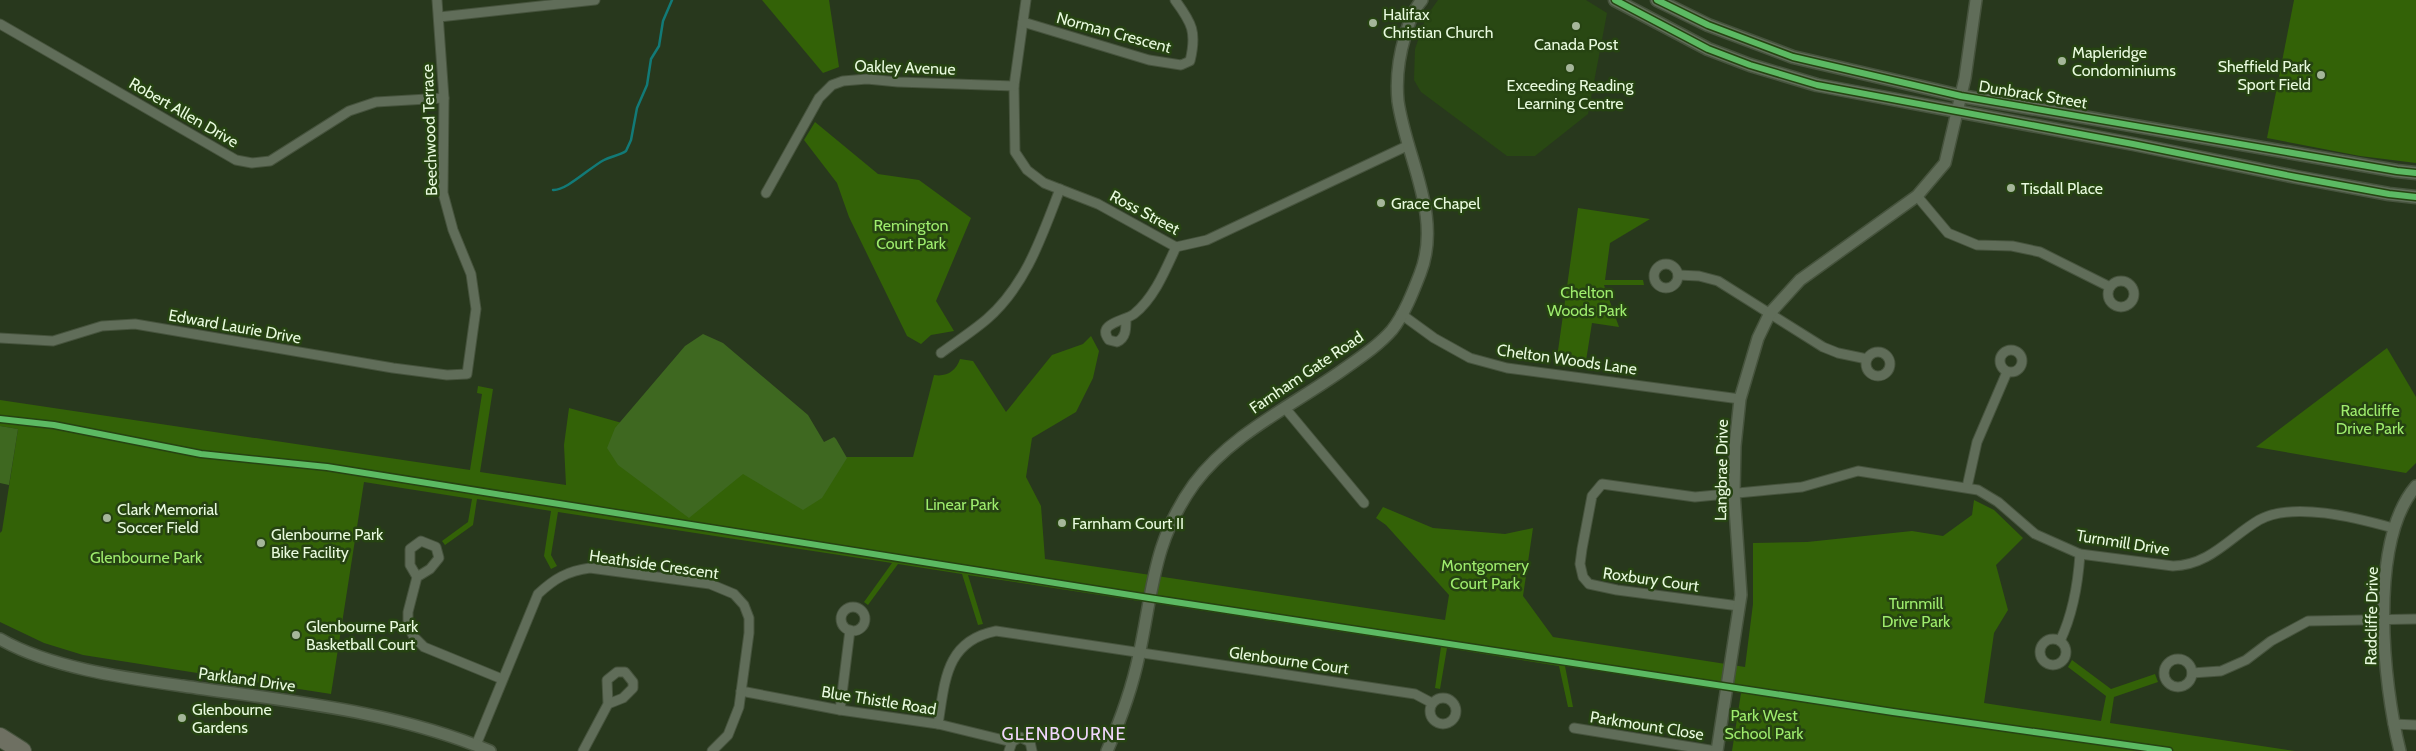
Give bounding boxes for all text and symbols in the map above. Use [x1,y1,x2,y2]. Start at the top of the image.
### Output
place label: Halifax Christian Church [1383,5,1493,42]
street label: Norman Crescent [1054,8,1174,57]
marker: Halifax Christian Church [1367,17,1379,29]
marker: Canada Post [1570,20,1582,32]
place label: Canada Post [1534,35,1619,54]
place label: Mapleridge Condominiums [2072,43,2176,80]
marker: Mapleridge Condominiums [2056,55,2068,67]
street label: Oakley Avenue [854,56,956,79]
place label: Sheffield Park Sport Field [2218,57,2312,94]
marker: Exceeding Reading Learning Centre [1564,62,1576,74]
street label: Beechwood Terrace [418,64,441,196]
marker: Sheffield Park Sport Field [2315,69,2327,81]
street label: Robert Allen Drive [126,73,242,151]
place label: Exceeding Reading Learning Centre [1507,76,1634,113]
street label: Dunbrack Street [1977,77,2089,113]
place label: Tisdall Place [2021,179,2103,198]
marker: Tisdall Place [2005,182,2017,194]
street label: Ross Street [1107,186,1183,239]
place label: Grace Chapel [1391,194,1481,213]
marker: Grace Chapel [1375,197,1387,209]
park label: Remington Court Park [874,216,949,253]
park label: Chelton Woods Park [1547,283,1628,320]
street label: Edward Laurie Drive [167,305,303,348]
street label: Farnham Gate Road [1246,327,1367,418]
street label: Chelton Woods Lane [1496,340,1638,379]
park label: Radcliffe Drive Park [2336,401,2405,438]
street label: Langbrae Drive [1711,419,1732,521]
park label: Linear Park [925,495,1000,514]
place label: Clark Memorial Soccer Field [117,500,218,537]
marker: Clark Memorial Soccer Field [101,512,113,524]
place label: Farnham Court II [1072,514,1184,533]
marker: Farnham Court II [1056,517,1068,529]
place label: Glenbourne Park Bike Facility [271,525,384,562]
street label: Turnmill Drive [2075,526,2171,559]
marker: Glenbourne Park Bike Facility [255,537,267,549]
street label: Heathside Crescent [588,546,720,583]
park label: Glenbourne Park [90,548,203,567]
park label: Montgomery Court Park [1441,556,1529,593]
street label: Roxbury Court [1602,563,1701,596]
street label: Radcliffe Drive [2361,567,2382,666]
park label: Turnmill Drive Park [1882,594,1951,631]
place label: Glenbourne Park Basketball Court [306,617,419,654]
marker: Glenbourne Park Basketball Court [290,629,302,641]
street label: Glenbourne Court [1228,643,1351,678]
street label: Parkland Drive [197,663,297,696]
street label: Blue Thistle Road [820,682,938,719]
place label: Glenbourne Gardens [192,700,272,737]
park label: Park West School Park [1724,706,1804,743]
street label: Parkmount Close [1589,707,1705,744]
marker: Glenbourne Gardens [176,712,188,724]
district label: GLENBOURNE [1002,723,1126,745]

